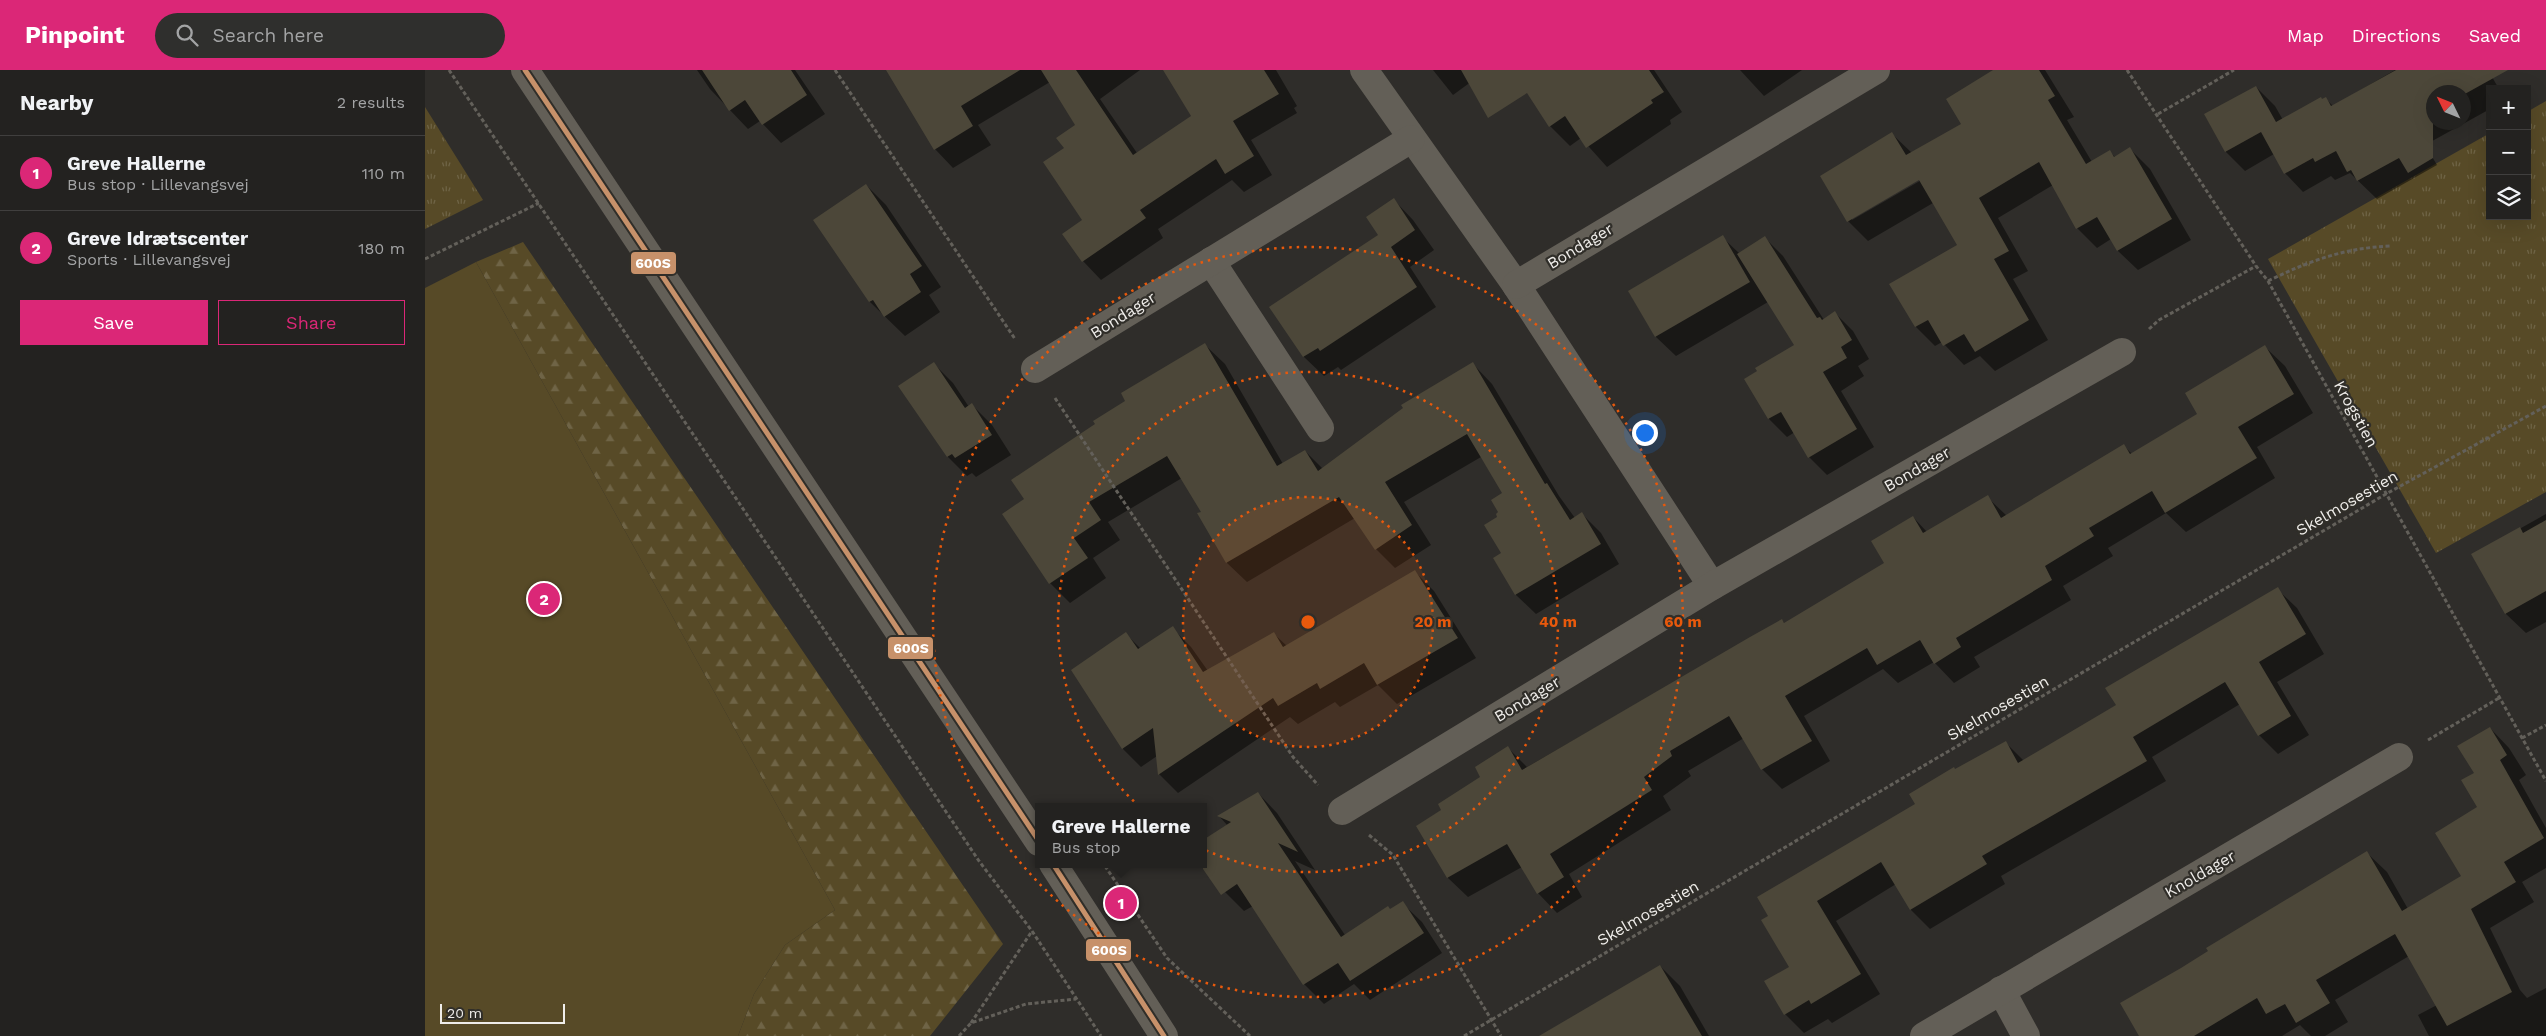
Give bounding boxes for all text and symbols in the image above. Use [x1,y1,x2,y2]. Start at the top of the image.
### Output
search box [155,13,505,58]
text: Pinpoint [25,21,125,49]
icon: search [173,21,201,49]
text: Search here [213,24,324,47]
text: Map [2287,25,2324,46]
text: Directions [2352,25,2441,46]
text: Saved [2469,25,2521,46]
north arrow [2426,85,2471,130]
map controls [2486,85,2531,220]
button: + [2486,85,2531,130]
text: Nearby [20,90,93,115]
text: 2 results [337,93,405,112]
button: − [2486,130,2531,175]
text: Greve Hallerne [67,152,206,175]
text: 1 [33,164,39,183]
text: 110 m [362,164,405,183]
text: Bus stop · Lillevangsvej [67,175,249,194]
button: layers [2486,175,2531,220]
street label: Bondager [1544,219,1617,273]
text: Greve Idrætscenter [67,227,248,250]
text: 2 [31,239,41,258]
text: 180 m [358,239,405,258]
text: Sports · Lillevangsvej [67,250,231,269]
line badge: 600S [630,251,677,275]
text: 600S [635,255,671,271]
street label: Bondager [1087,287,1160,342]
button: Save [20,300,208,345]
button: Share [218,300,405,345]
street label: Krogstien [2330,377,2382,451]
your location [1632,420,1658,446]
street label: Bondager [1881,442,1954,496]
street label: Skelmosestien [2293,466,2401,540]
pin: 2 [528,580,560,618]
centre of rings [1299,613,1317,631]
text: 20 m [1414,613,1452,631]
text: 40 m [1539,613,1577,631]
text: 60 m [1664,613,1702,631]
line badge: 600S [887,636,934,660]
text: 600S [893,640,929,656]
street label: Skelmosestien [1944,671,2052,745]
street label: Bondager [1491,672,1564,726]
popup [1035,803,1207,868]
text: Greve Hallerne [1052,815,1190,838]
text: Bus stop [1052,838,1121,857]
street label: Knoldager [2161,846,2239,902]
street label: Skelmosestien [1594,876,1702,950]
pin: 1 [1105,884,1137,922]
line badge: 600S [1085,938,1132,962]
text: 600S [1091,942,1127,958]
scale bar [440,1001,565,1024]
text: 20 m [447,1005,482,1021]

